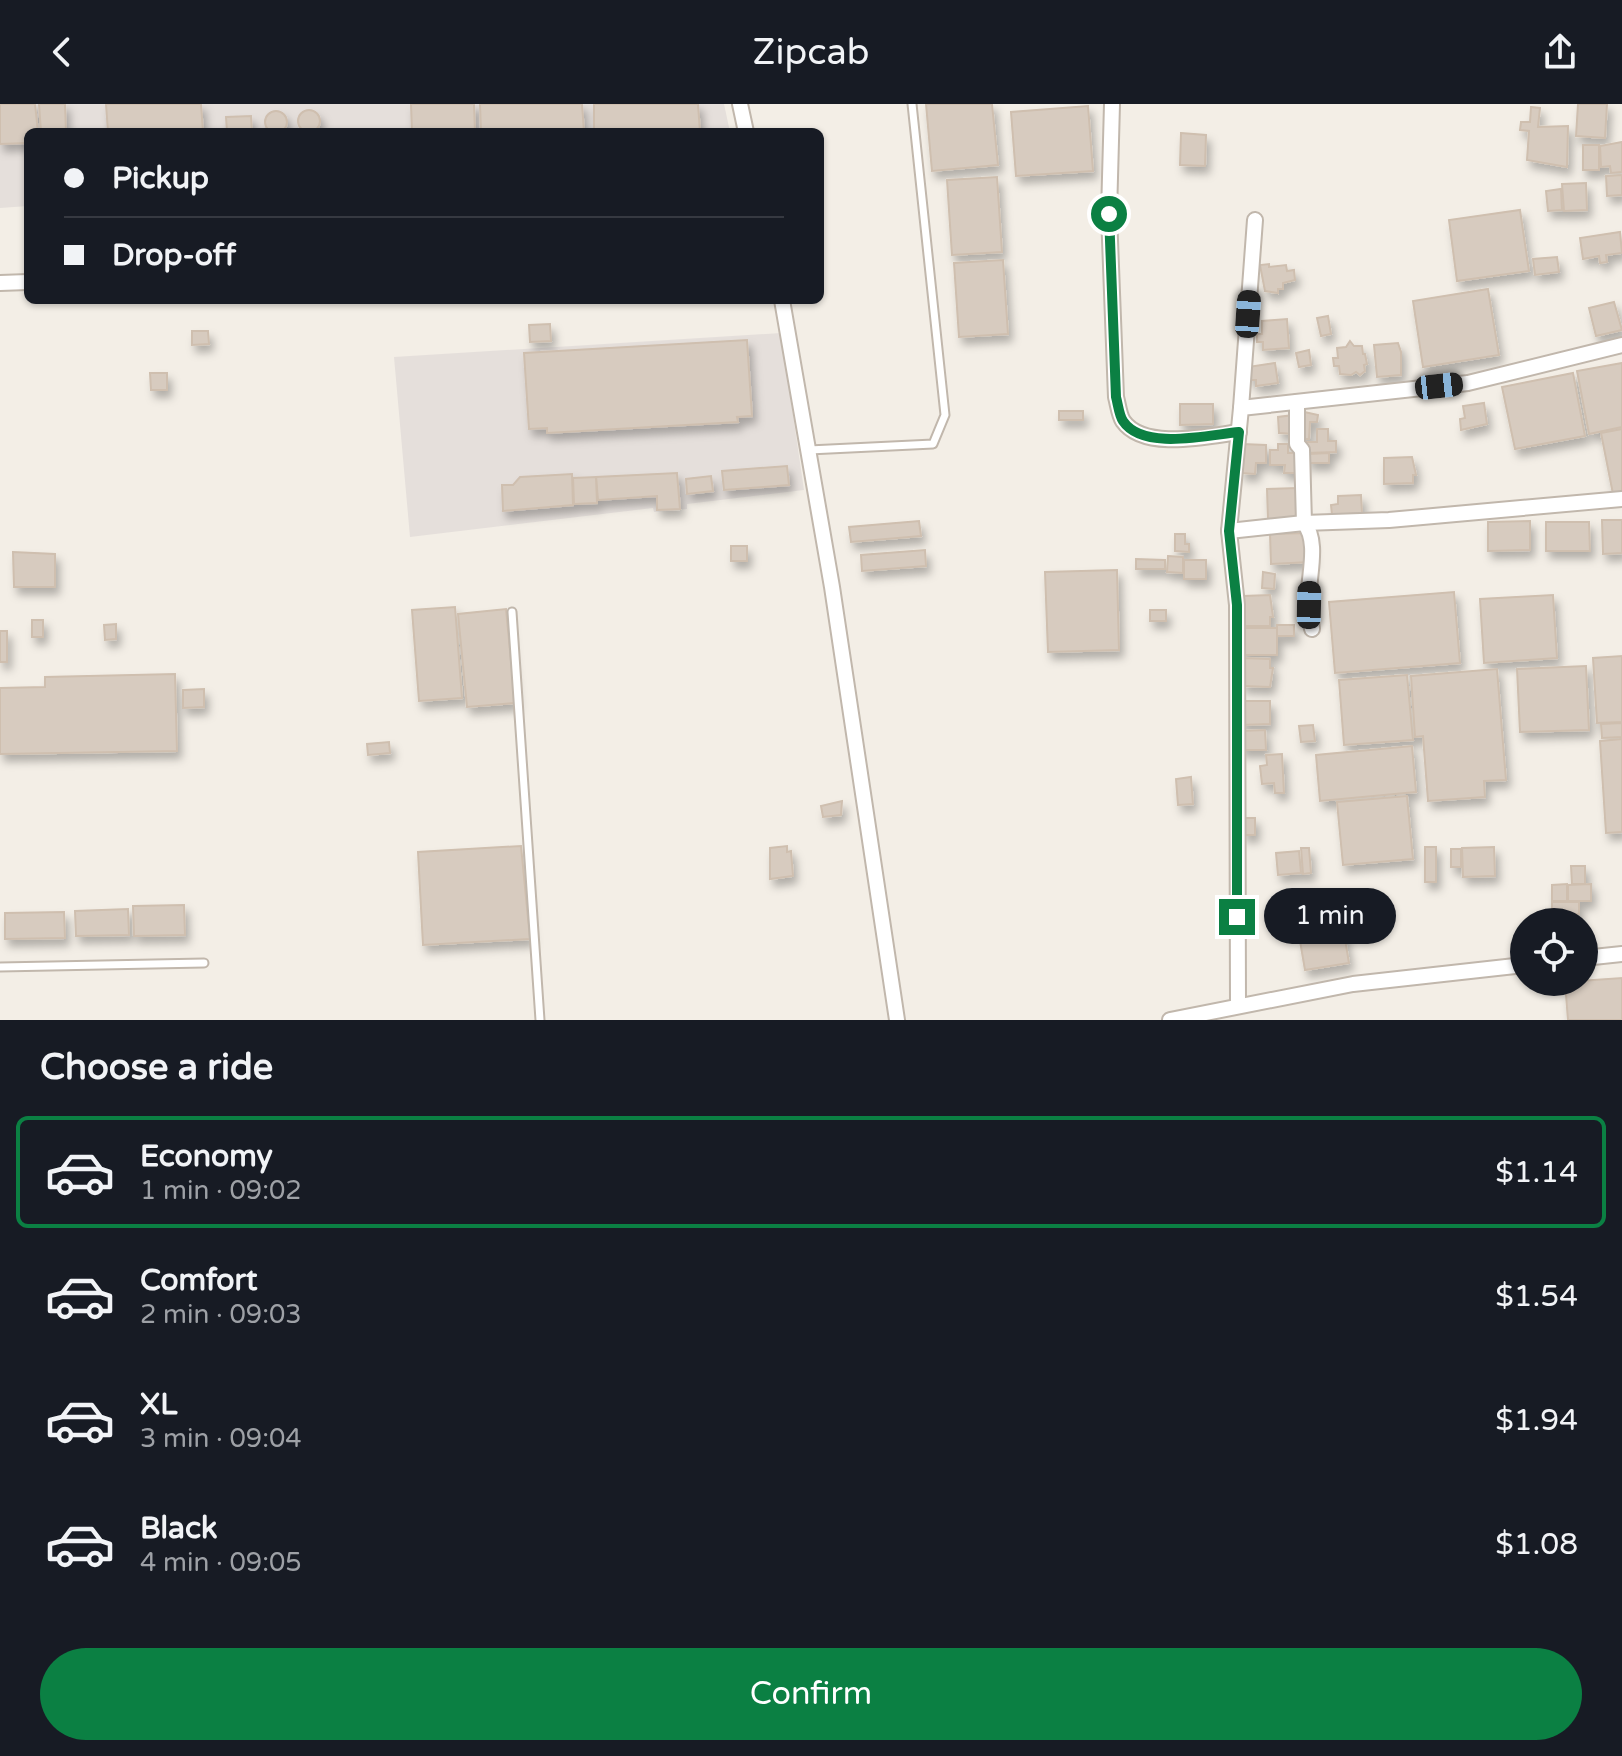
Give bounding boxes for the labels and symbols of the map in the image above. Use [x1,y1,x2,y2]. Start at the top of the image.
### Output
route start [1091,196,1127,232]
car [1234,289,1262,339]
car [1414,372,1464,400]
car [1297,581,1321,629]
callout: 1 min [1265,889,1397,945]
route end [1219,899,1255,935]

